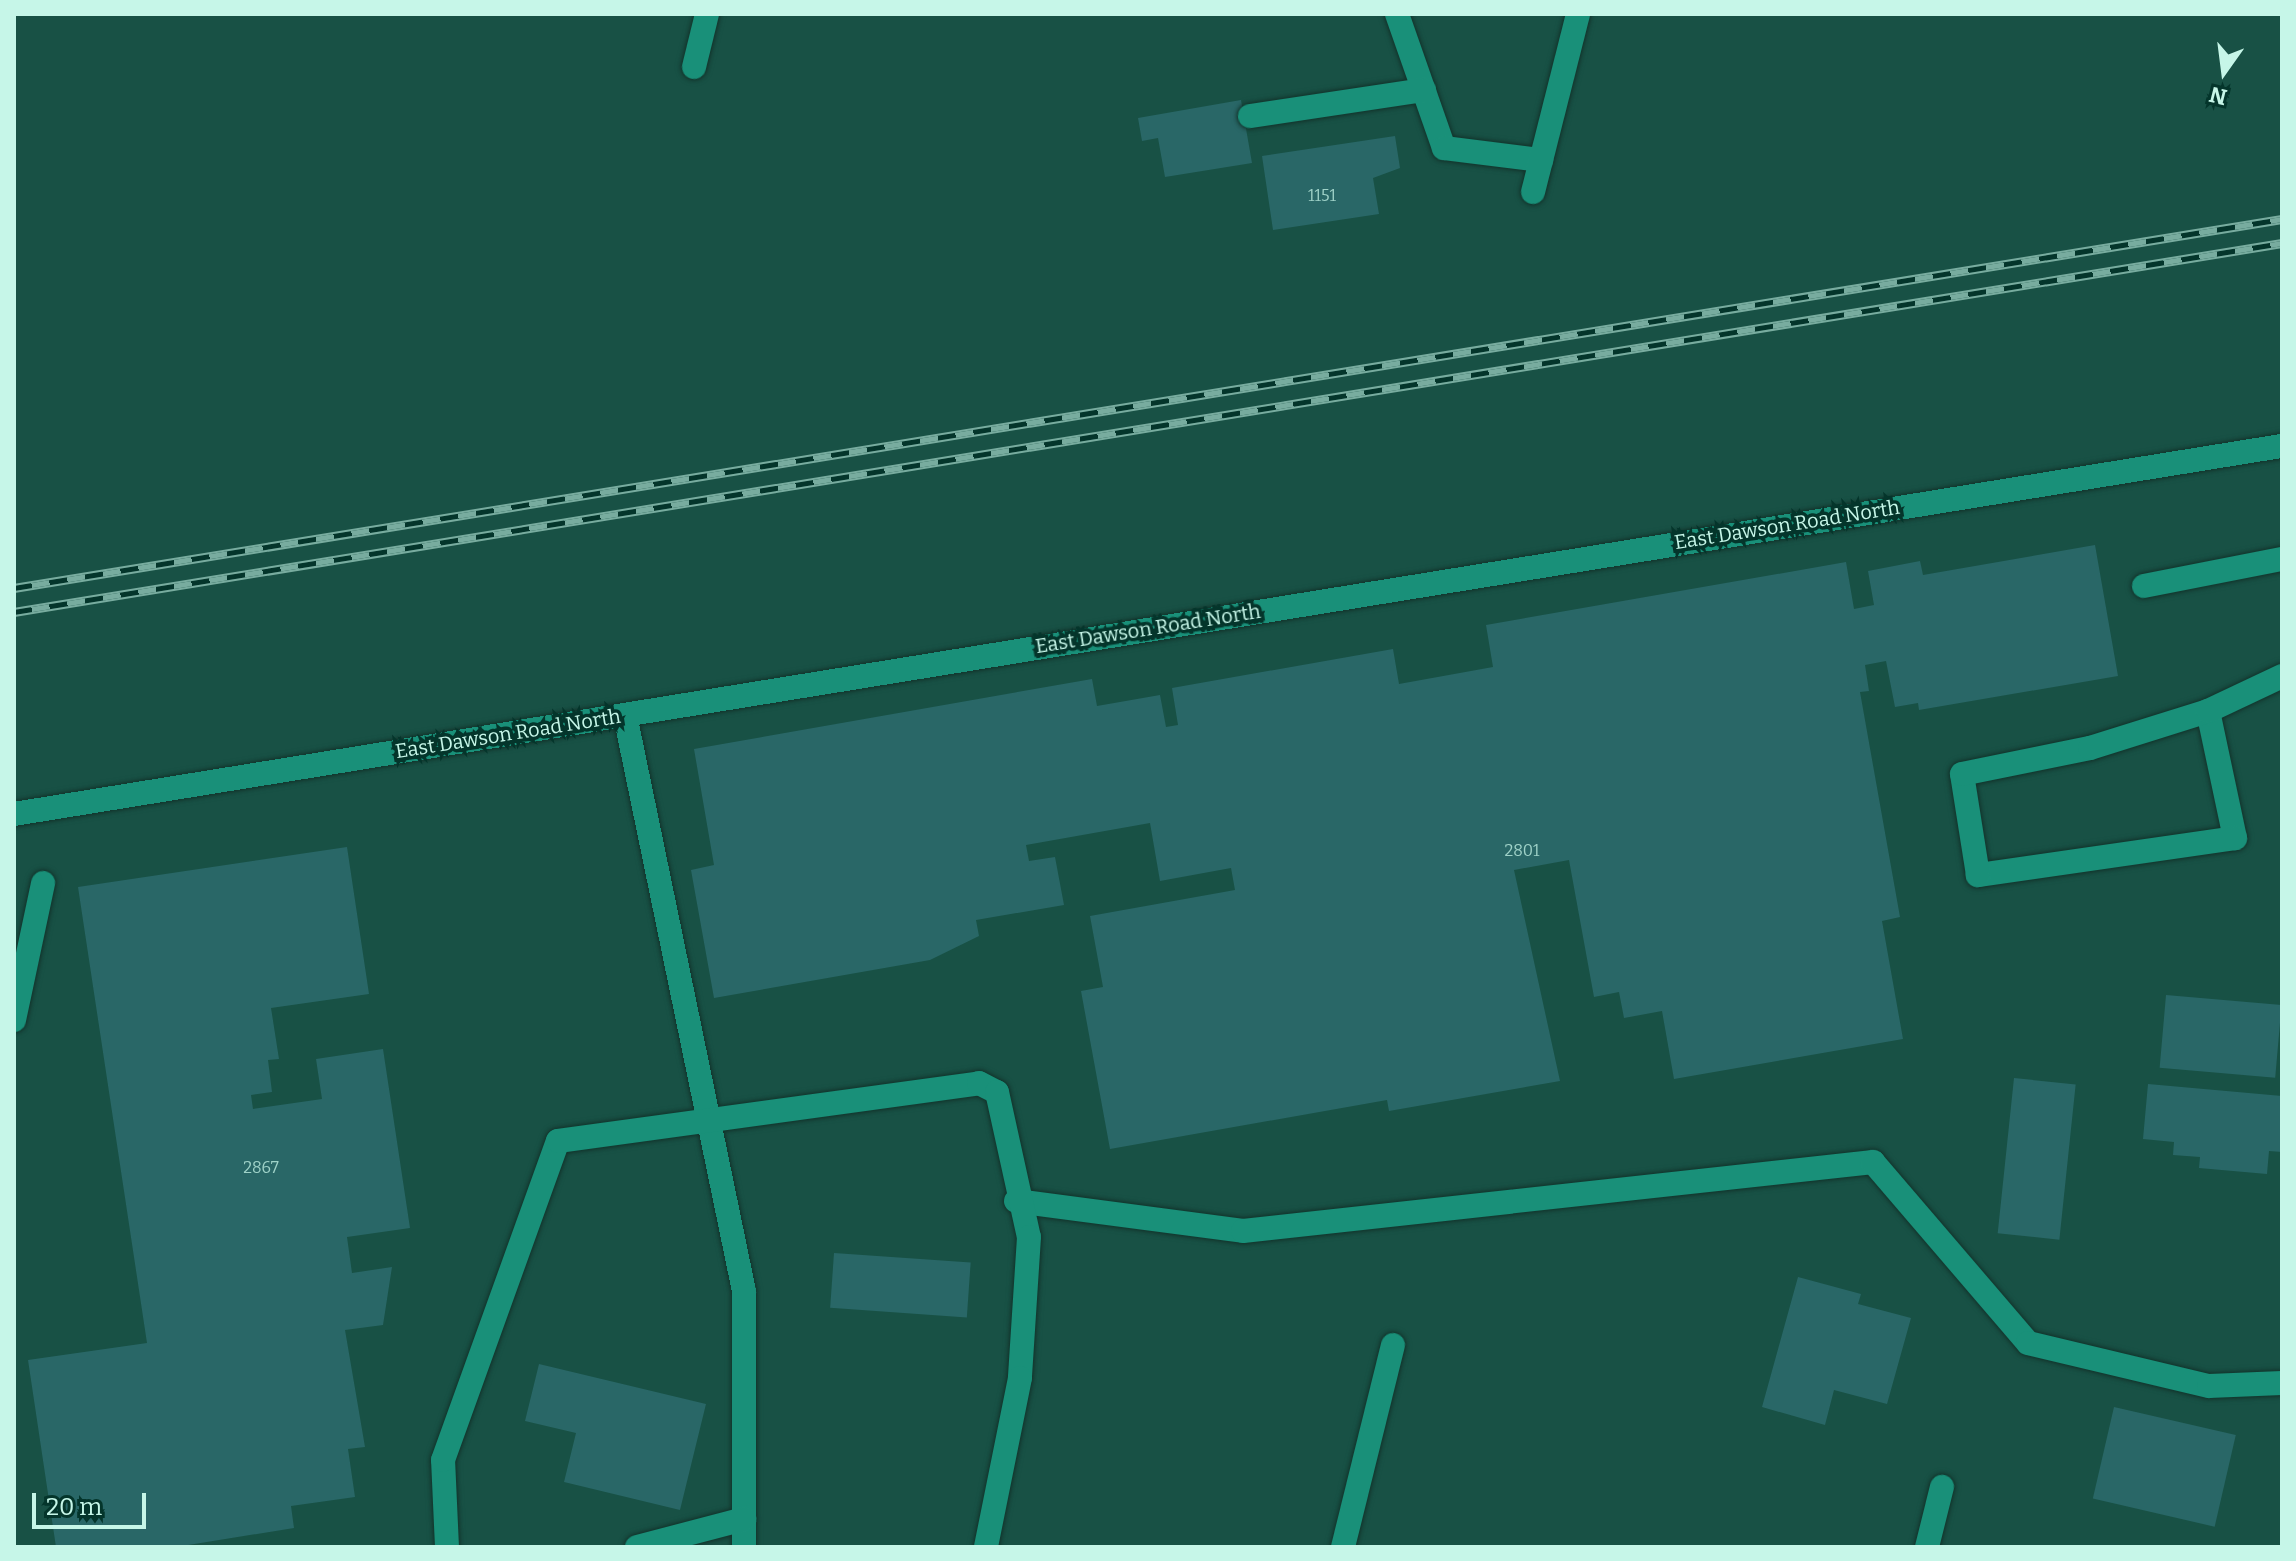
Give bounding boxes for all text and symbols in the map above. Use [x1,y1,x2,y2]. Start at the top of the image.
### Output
north arrow [2184,32,2264,112]
text: N [2207,81,2230,111]
house number: 1151 [1308,186,1336,206]
street label: East Dawson Road North [1673,495,1901,555]
street label: East Dawson Road North [1034,599,1262,659]
street label: East Dawson Road North [394,704,622,764]
house number: 2801 [1504,841,1540,861]
house number: 2867 [243,1158,279,1178]
scale bar [36,1477,150,1527]
text: 20 m [46,1493,102,1521]

